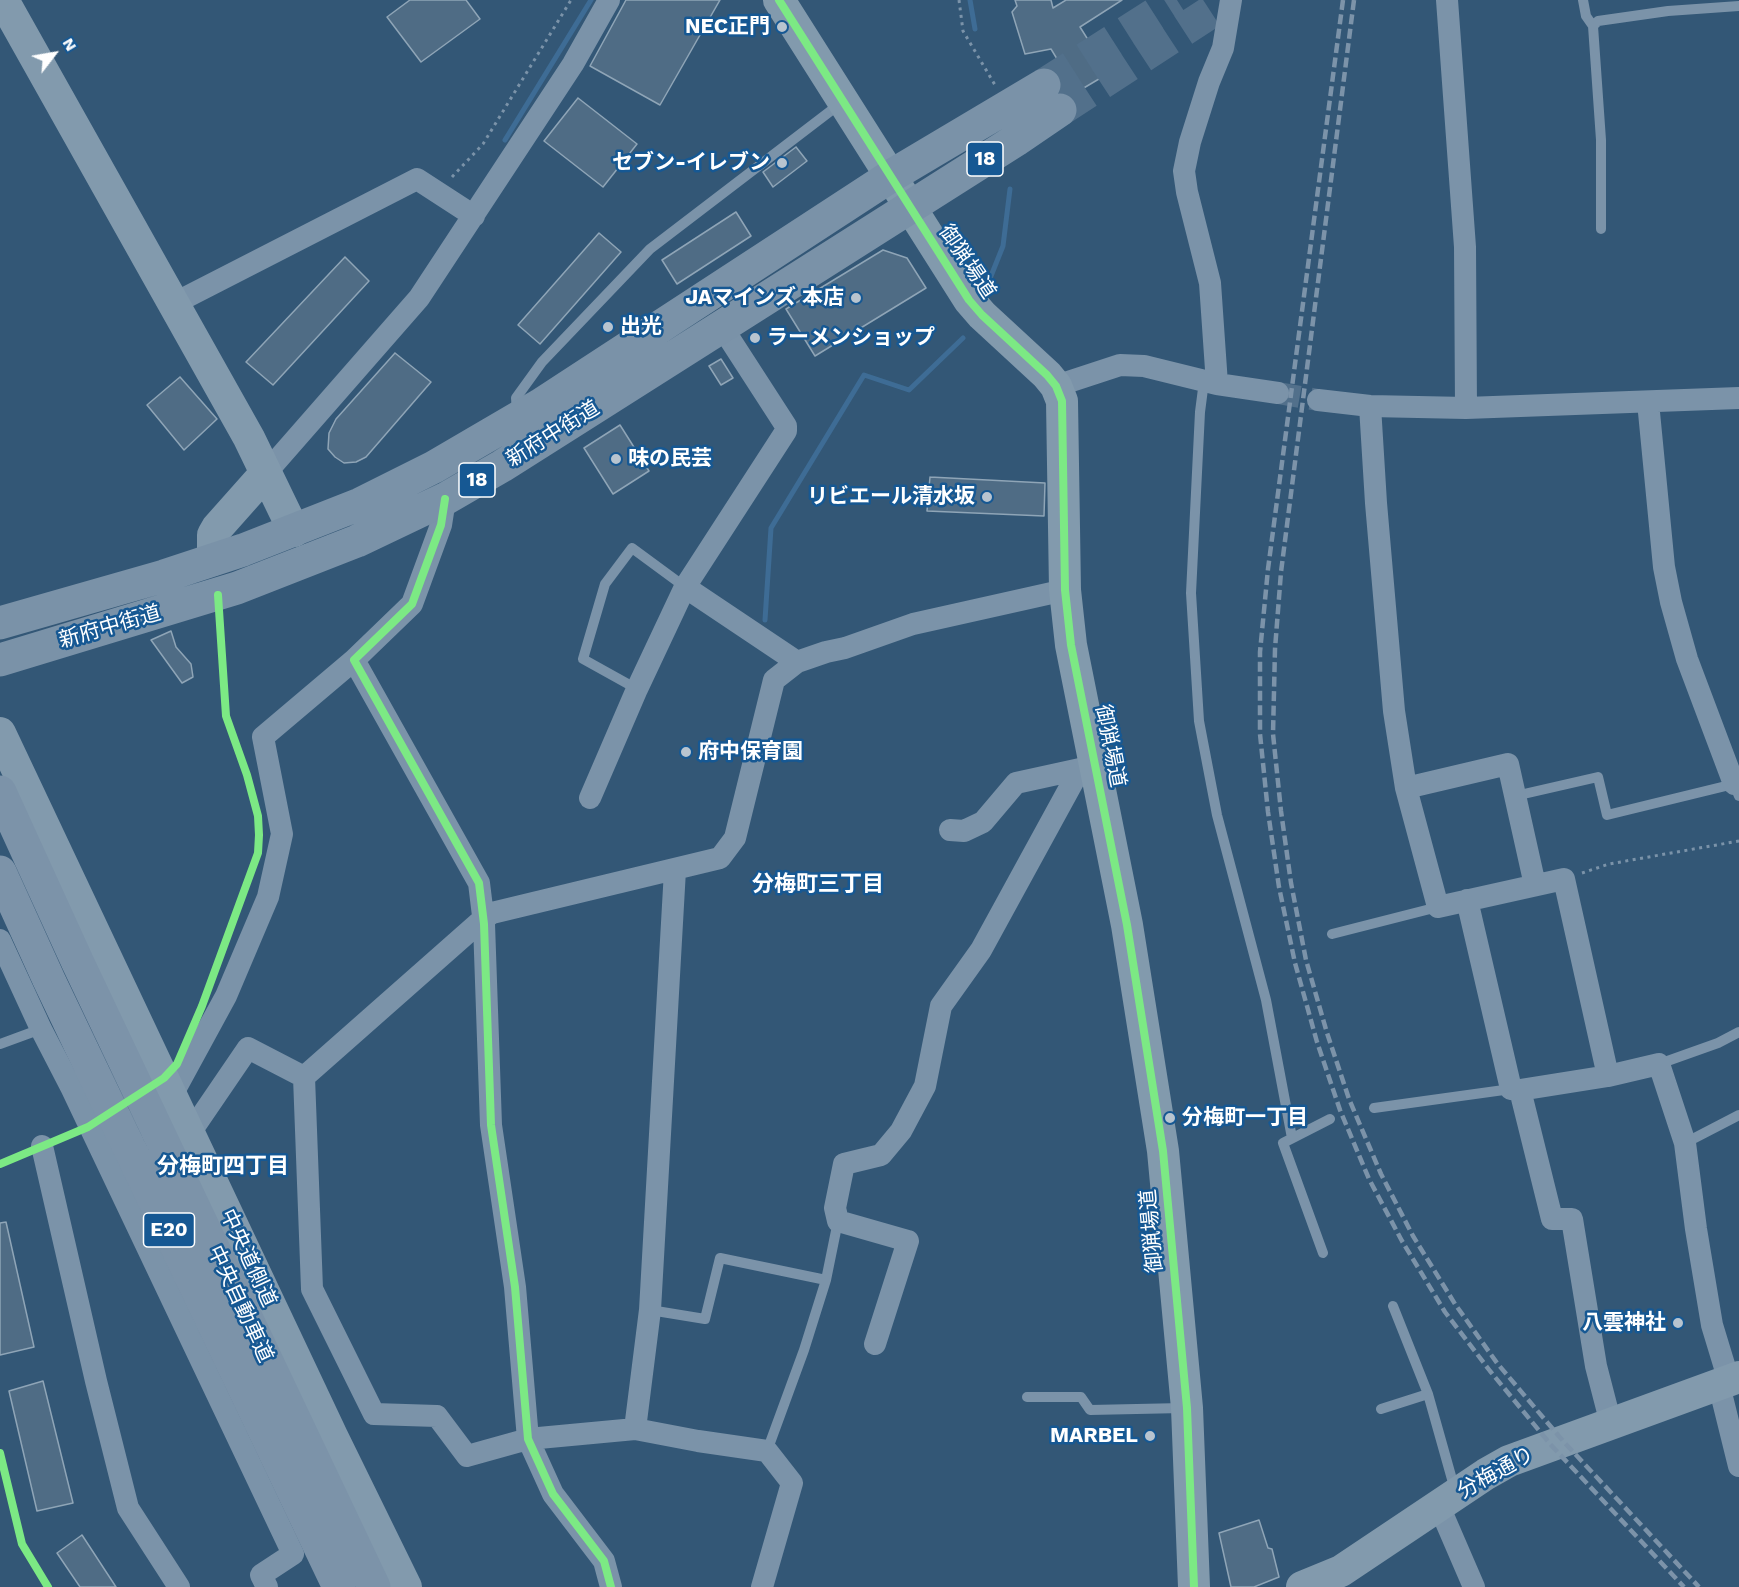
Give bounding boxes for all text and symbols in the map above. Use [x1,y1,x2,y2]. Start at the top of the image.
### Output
place label: NEC正門 [685,14,770,40]
marker: NEC正門 [775,20,789,34]
north arrow [24,24,84,84]
text: N [59,34,81,54]
road number: 18 [967,142,1003,176]
place label: セブン-イレブン [612,150,770,176]
marker: セブン-イレブン [775,156,789,170]
street label: 御猟場道 [933,220,1001,304]
place label: JAマインズ 本店 [685,285,844,311]
marker: JAマインズ 本店 [849,291,863,305]
place label: 出光 [620,314,662,340]
marker: 出光 [601,320,615,334]
place label: ラーメンショップ [767,325,935,351]
marker: ラーメンショップ [748,331,762,345]
street label: 新府中街道 [502,395,604,473]
place label: 味の民芸 [628,446,712,472]
marker: 味の民芸 [609,452,623,466]
road number: 18 [459,463,495,497]
place label: リビエール清水坂 [807,484,975,510]
marker: リビエール清水坂 [980,490,994,504]
street label: 新府中街道 [56,600,164,654]
street label: 御猟場道 [1090,702,1130,790]
place label: 府中保育園 [698,739,803,765]
marker: 府中保育園 [679,745,693,759]
district label: 分梅町三丁目 [752,872,884,898]
place label: 分梅町一丁目 [1182,1105,1308,1131]
marker: 分梅町一丁目 [1163,1111,1177,1125]
district label: 分梅町四丁目 [157,1154,289,1180]
street label: 御猟場道 [1136,1188,1168,1274]
street label: 中央道側道 [214,1205,282,1311]
road number: E20 [144,1213,195,1247]
street label: 中央自動車道 [202,1242,278,1366]
place label: 八雲神社 [1582,1310,1666,1336]
marker: 八雲神社 [1671,1316,1685,1330]
place label: MARBEL [1050,1423,1138,1449]
marker: MARBEL [1143,1429,1157,1443]
street label: 分梅通り [1453,1442,1539,1504]

